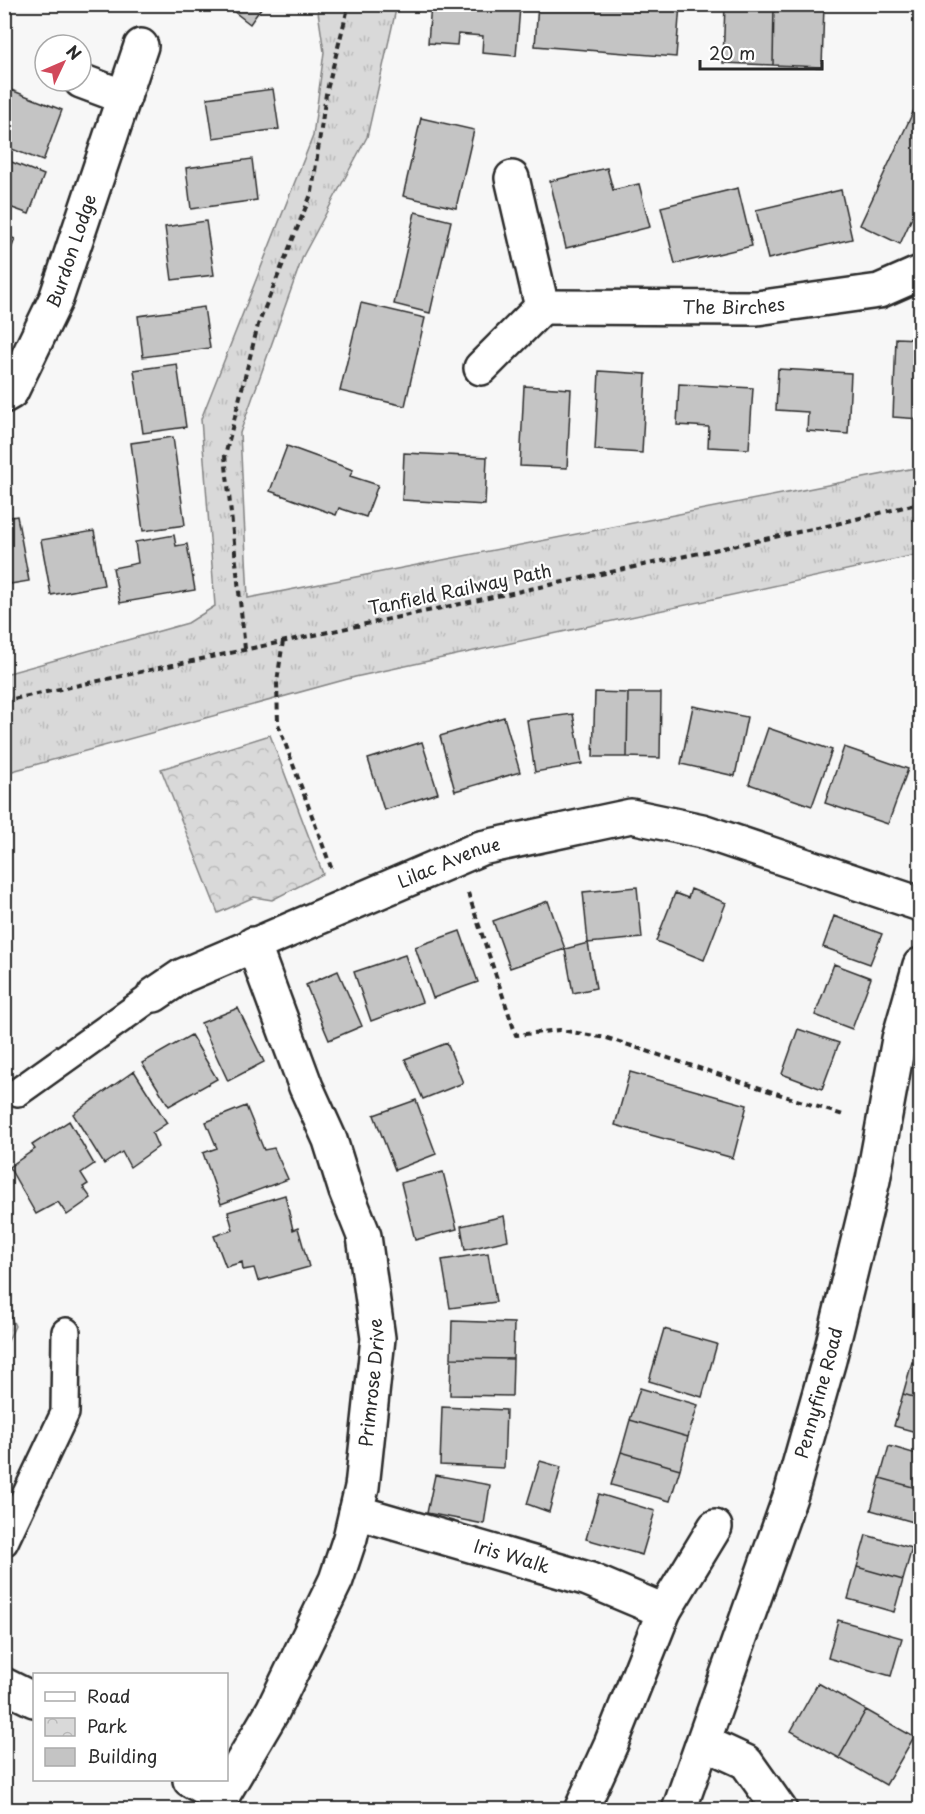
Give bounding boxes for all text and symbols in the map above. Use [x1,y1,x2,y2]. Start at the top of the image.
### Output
north arrow [33,33,93,93]
scale bar [700,33,822,71]
text: N [61,39,88,65]
text: 20 m [709,39,755,66]
street label: Burdon Lodge [39,190,102,312]
street label: The Birches [683,289,787,320]
street label: Tanfield Railway Path [366,556,554,621]
street label: Lilac Avenue [393,829,502,894]
street label: Primrose Drive [351,1317,390,1448]
street label: Pennyfine Road [787,1324,848,1461]
street label: Iris Walk [471,1532,553,1579]
legend [33,1673,228,1781]
text: Road [87,1682,131,1709]
text: Park [87,1712,127,1739]
text: Building [87,1742,157,1769]

